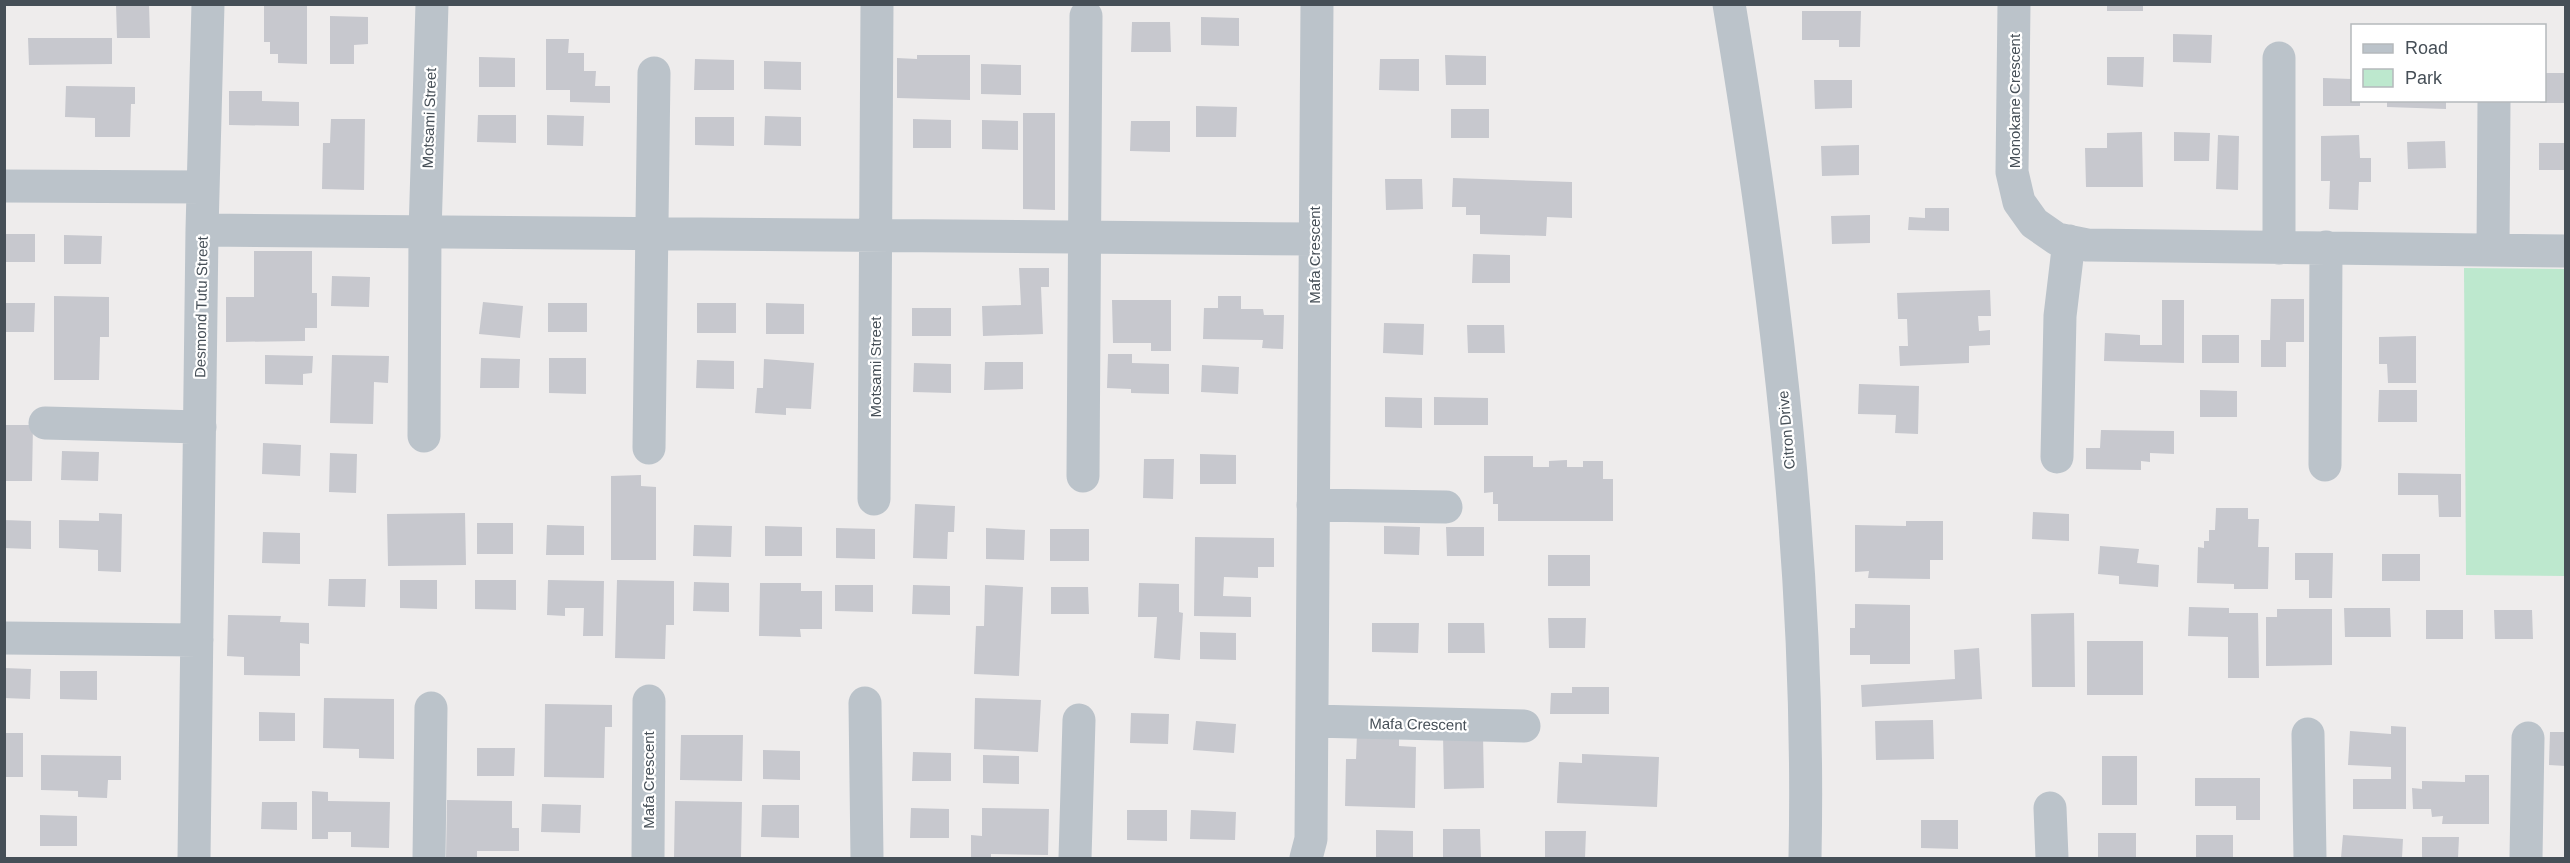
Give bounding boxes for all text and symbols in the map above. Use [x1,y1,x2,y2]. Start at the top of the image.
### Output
legend [2351,24,2546,102]
street label: Monokane Crescent [2006,33,2023,168]
text: Road [2405,38,2448,58]
street label: Motsami Street [419,66,439,169]
text: Park [2405,68,2443,88]
street label: Mafa Crescent [1306,205,1323,304]
street label: Desmond Tutu Street [191,235,211,378]
street label: Motsami Street [867,316,884,417]
street label: Citron Drive [1774,390,1798,470]
street label: Mafa Crescent [1369,715,1468,733]
street label: Mafa Crescent [640,730,657,829]

